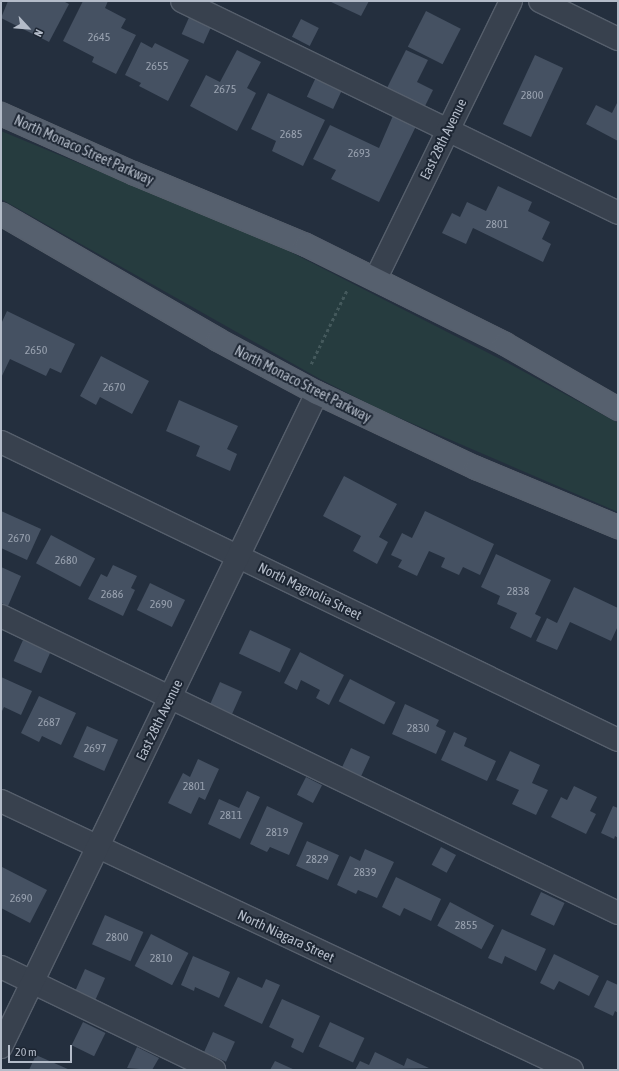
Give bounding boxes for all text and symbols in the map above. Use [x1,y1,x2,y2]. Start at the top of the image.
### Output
north arrow [8,8,48,48]
text: N [32,28,46,39]
house number: 2645 [88,31,110,45]
house number: 2655 [146,60,168,74]
house number: 2675 [214,83,236,97]
house number: 2800 [521,89,543,103]
street label: East 28th Avenue [416,96,470,182]
street label: North Monaco Street Parkway [12,112,156,188]
house number: 2685 [280,128,302,142]
house number: 2693 [348,147,370,161]
house number: 2801 [486,218,508,232]
street label: North Monaco Street Parkway [232,342,374,426]
house number: 2650 [25,344,47,358]
house number: 2670 [103,381,125,395]
house number: 2670 [8,532,30,546]
house number: 2680 [55,554,77,568]
street label: North Magnolia Street [256,559,364,623]
house number: 2838 [507,585,529,599]
house number: 2686 [101,588,123,602]
house number: 2690 [150,598,172,612]
street label: East 28th Avenue [132,677,186,763]
house number: 2687 [38,716,60,730]
house number: 2830 [407,722,429,736]
house number: 2697 [84,742,106,756]
house number: 2801 [183,780,205,794]
house number: 2811 [220,809,242,823]
house number: 2819 [266,826,288,840]
house number: 2829 [306,853,328,867]
house number: 2839 [354,866,376,880]
house number: 2690 [10,892,32,906]
street label: North Niagara Street [235,906,337,966]
house number: 2855 [455,919,477,933]
house number: 2800 [106,931,128,945]
house number: 2810 [150,952,172,966]
scale bar [10,1037,74,1063]
text: 20 m [15,1045,37,1059]

